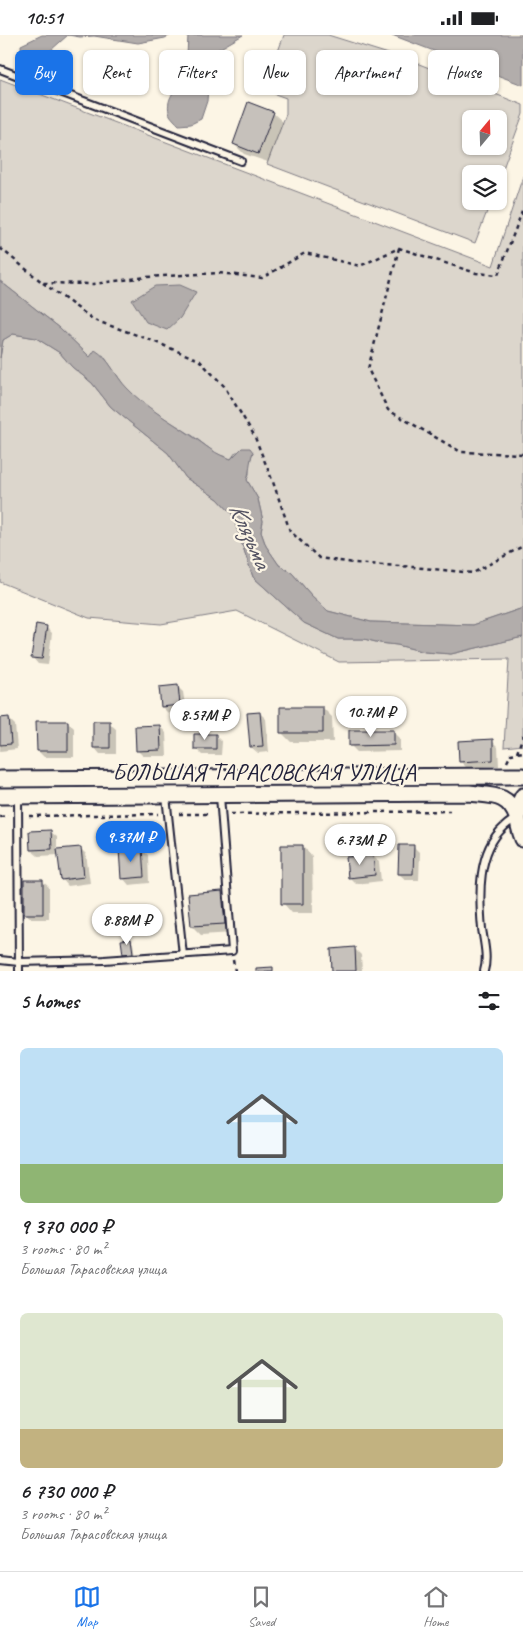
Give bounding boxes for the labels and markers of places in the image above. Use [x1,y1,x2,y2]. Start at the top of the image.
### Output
pin: 10.7M ₽ [325,695,417,738]
pin: 8.57M ₽ [159,699,251,741]
pin: 9.37M ₽ [85,821,177,863]
pin: 6.73M ₽ [314,823,406,866]
pin: 8.88M ₽ [81,903,173,946]

